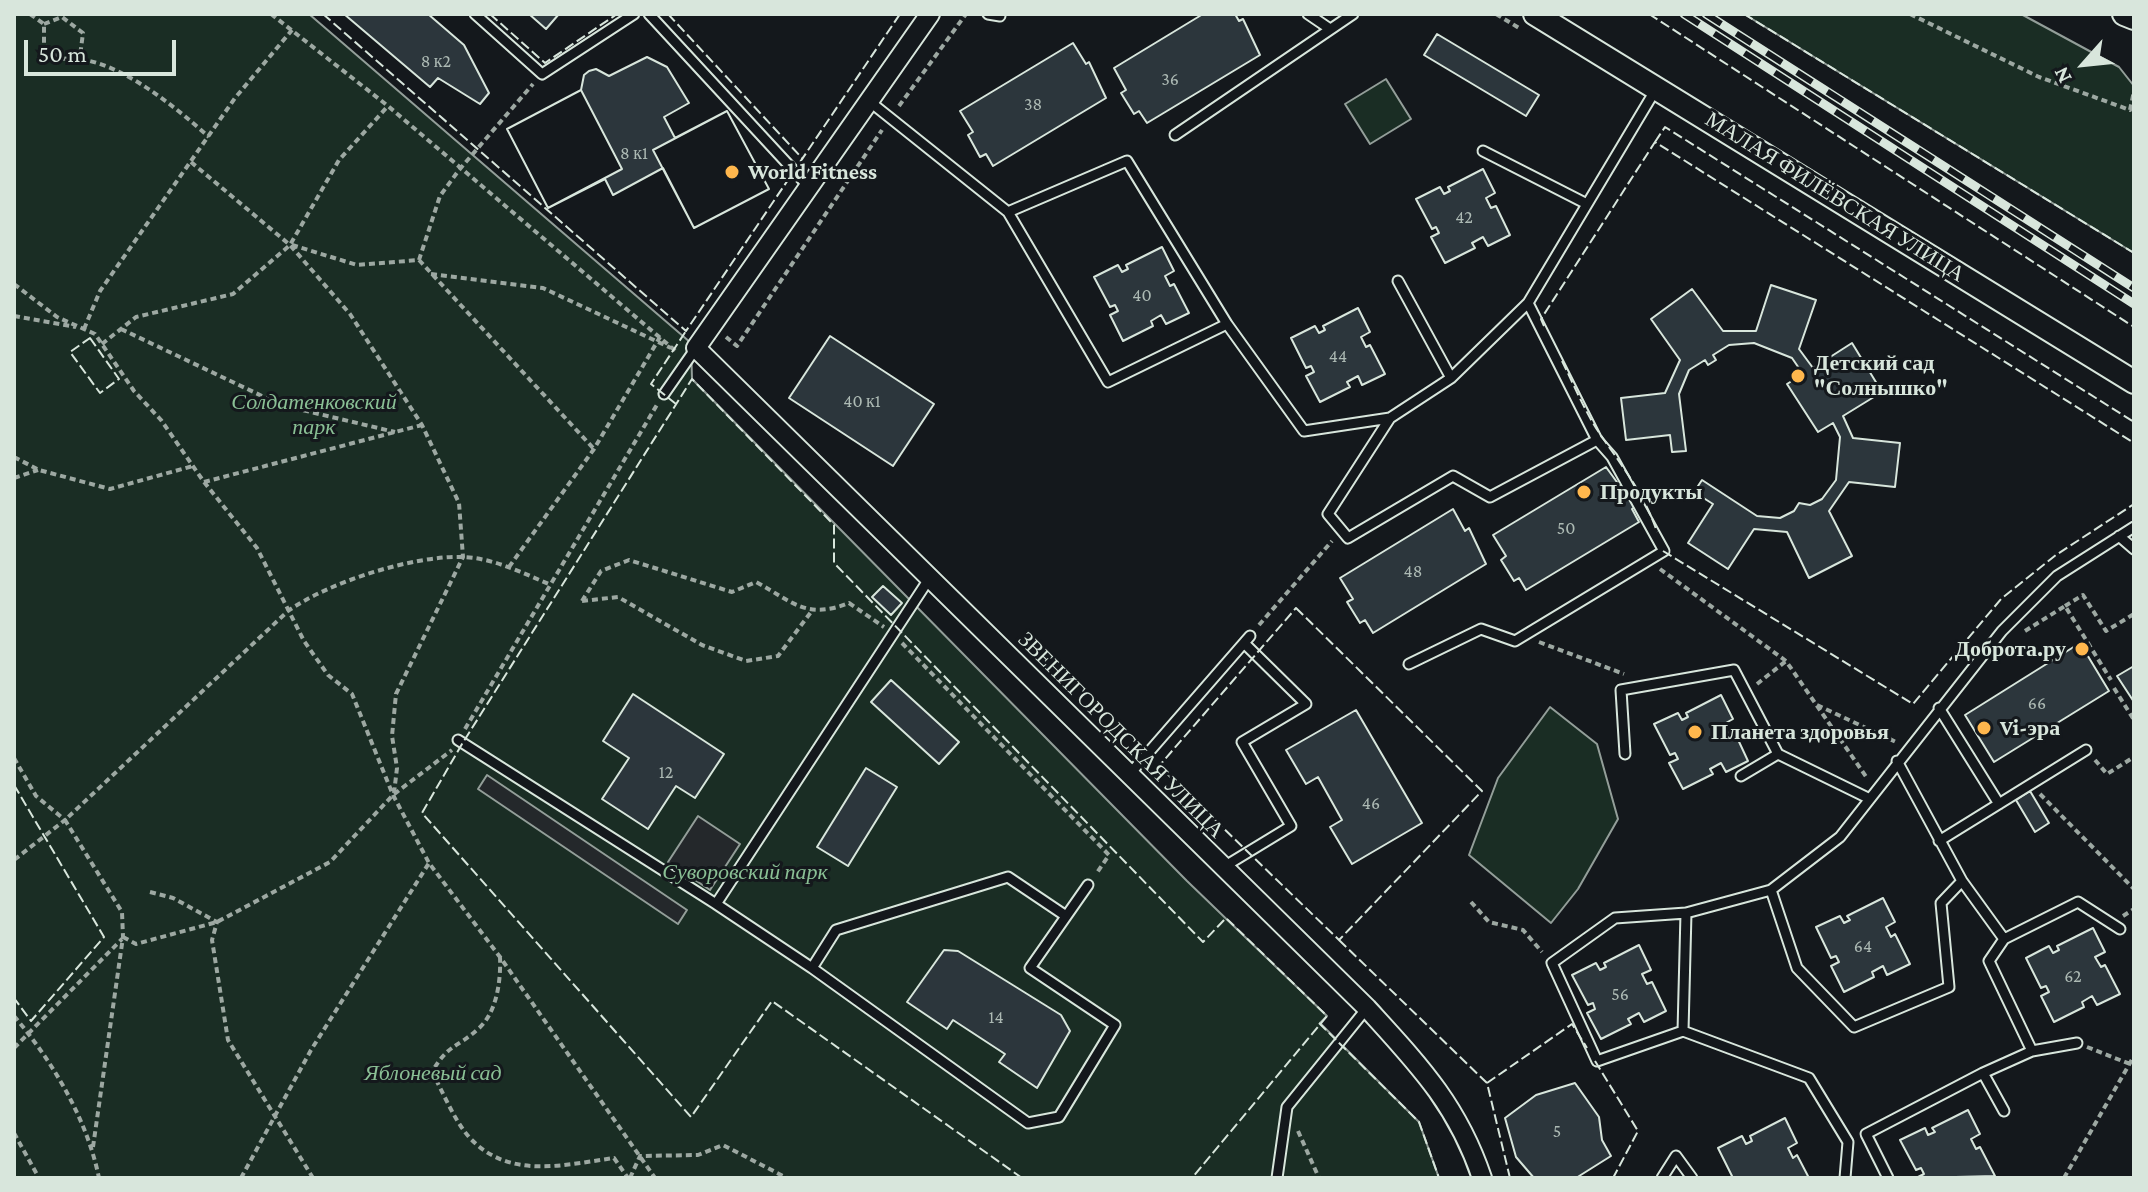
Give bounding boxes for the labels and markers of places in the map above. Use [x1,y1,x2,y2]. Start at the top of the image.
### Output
place label: World Fitness [748,159,877,185]
marker: World Fitness [723,163,741,181]
place label: Детский сад "Солнышко" [1814,350,1948,402]
marker: Детский сад "Солнышко" [1789,367,1807,385]
place label: Продукты [1600,479,1703,505]
marker: Продукты [1575,483,1593,501]
place label: Доброта.ру [1955,636,2066,662]
marker: Доброта.ру [2073,640,2091,658]
place label: Vi-эра [2000,715,2060,741]
place label: Планета здоровья [1711,719,1889,745]
marker: Vi-эра [1975,719,1993,737]
marker: Планета здоровья [1686,723,1704,741]

